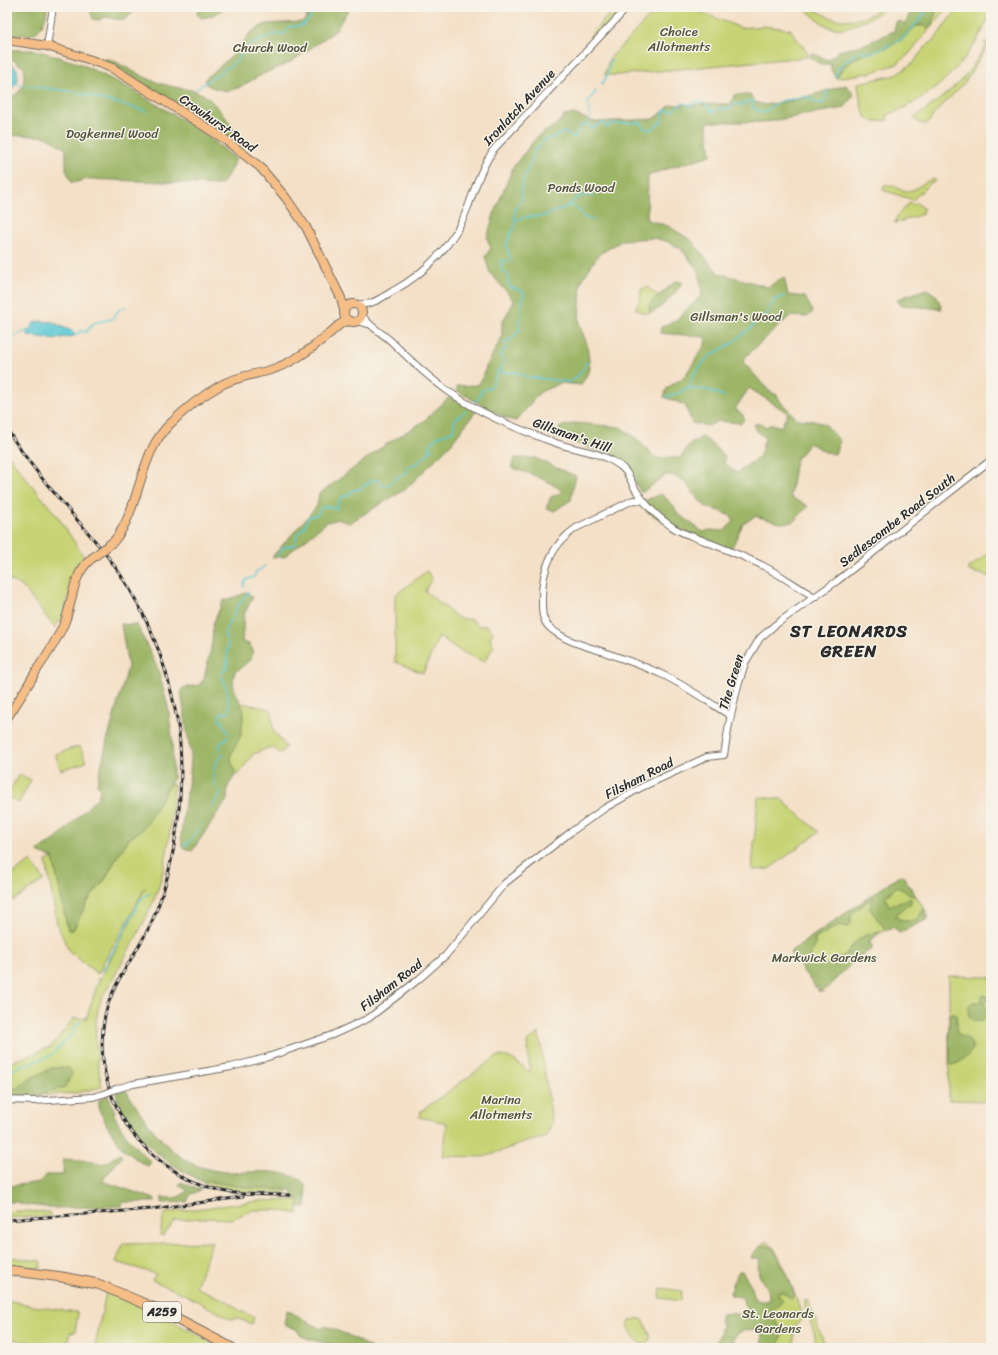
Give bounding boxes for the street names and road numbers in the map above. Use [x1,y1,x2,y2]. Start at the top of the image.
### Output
street label: Ironlatch Avenue [476,63,561,151]
street label: Crowhurst Road [174,88,263,159]
street label: Gillsman's Hill [530,411,615,459]
street label: Sedlescombe Road South [834,467,960,573]
street label: The Green [712,651,750,713]
street label: Filsham Road [600,750,679,805]
street label: Filsham Road [354,952,428,1017]
road number: A259 [143,1302,181,1322]

